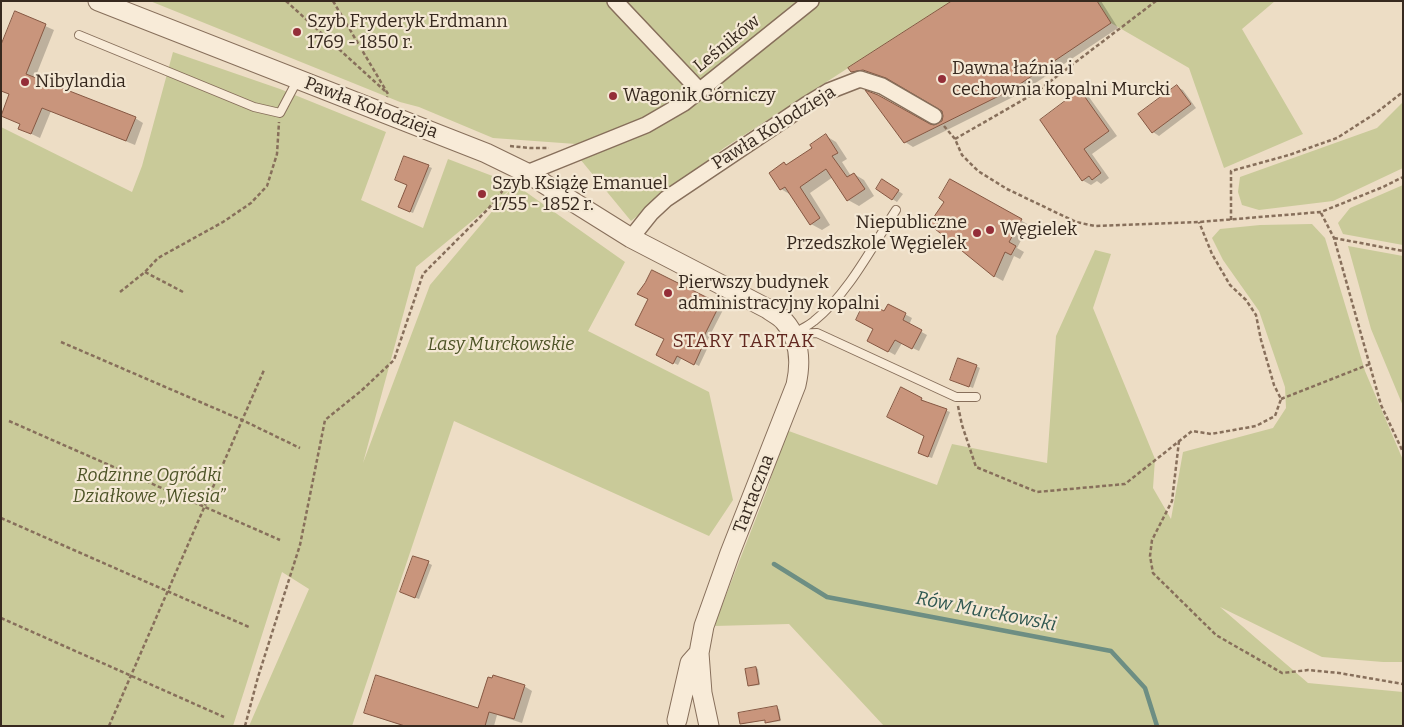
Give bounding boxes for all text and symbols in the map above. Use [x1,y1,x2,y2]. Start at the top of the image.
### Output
place label: Szyb Fryderyk Erdmann 1769 - 1850 r. [307,11,508,54]
street label: Leśników [689,11,765,77]
marker: Szyb Fryderyk Erdmann 1769 - 1850 r. [291,26,303,38]
place label: Dawna łaźnia i cechownia kopalni Murcki [952,58,1170,100]
place label: Nibylandia [35,71,126,93]
street label: Pawła Kołodzieja [301,73,441,143]
marker: Dawna łaźnia i cechownia kopalni Murcki [936,73,948,85]
marker: Nibylandia [19,76,31,88]
street label: Pawła Kołodzieja [708,81,840,175]
place label: Wagonik Górniczy [623,85,776,107]
marker: Wagonik Górniczy [607,90,619,102]
place label: Szyb Książę Emanuel 1755 - 1852 r. [492,173,668,215]
marker: Szyb Książę Emanuel 1755 - 1852 r. [476,188,488,200]
place label: Niepubliczne Przedszkole Węgielek [786,212,967,254]
place label: Węgielek [1000,219,1077,241]
marker: Węgielek [984,224,996,236]
marker: Niepubliczne Przedszkole Węgielek [971,227,983,239]
place label: Pierwszy budynek administracyjny kopalni [678,272,880,314]
marker: Pierwszy budynek administracyjny kopalni [662,287,674,299]
district label: STARY TARTAK [671,331,817,353]
park label: Lasy Murckowskie [428,334,574,356]
street label: Tartaczna [729,452,779,536]
park label: Rodzinne Ogródki Działkowe „Wiesia” [73,465,225,508]
water label: Rów Murckowski [914,587,1058,637]

